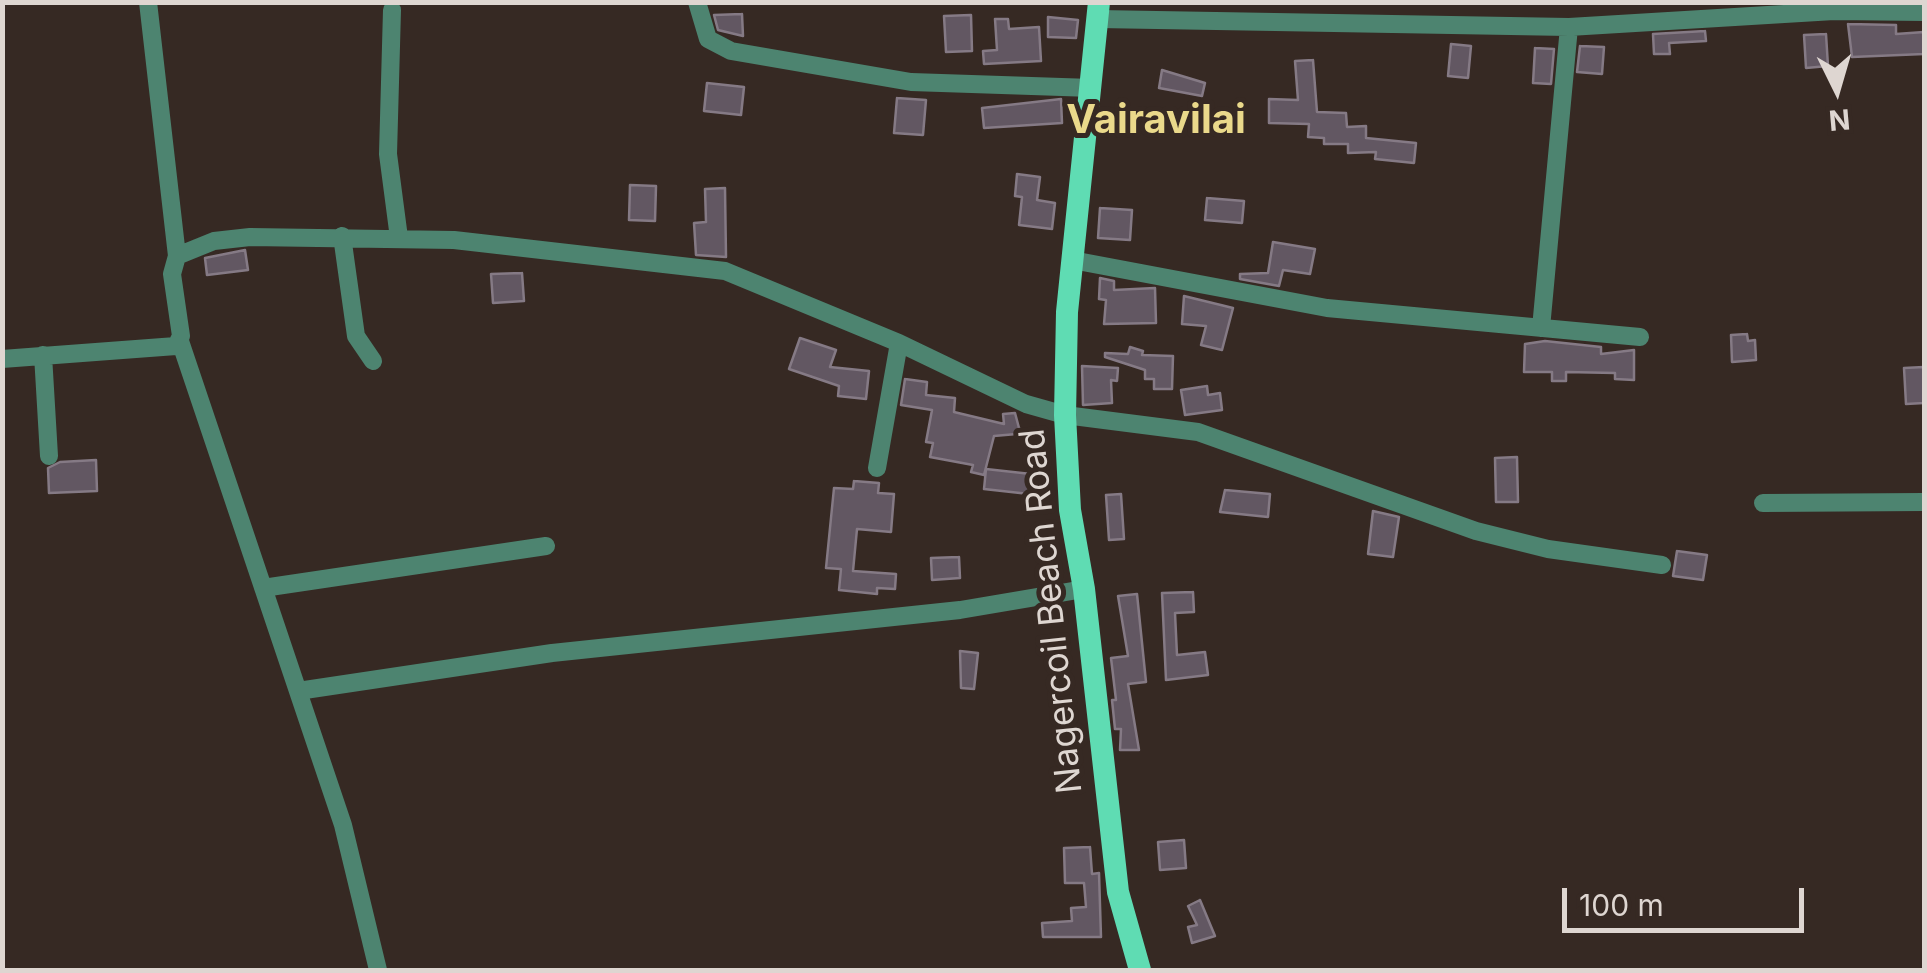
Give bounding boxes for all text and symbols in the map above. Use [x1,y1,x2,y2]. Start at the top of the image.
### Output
north arrow [1787,40,1887,140]
district label: Vairavilai [1066,97,1246,145]
text: N [1828,102,1852,138]
street label: Nagercoil Beach Road [1012,427,1092,795]
scale bar [1567,868,1810,930]
text: 100 m [1579,887,1664,923]

